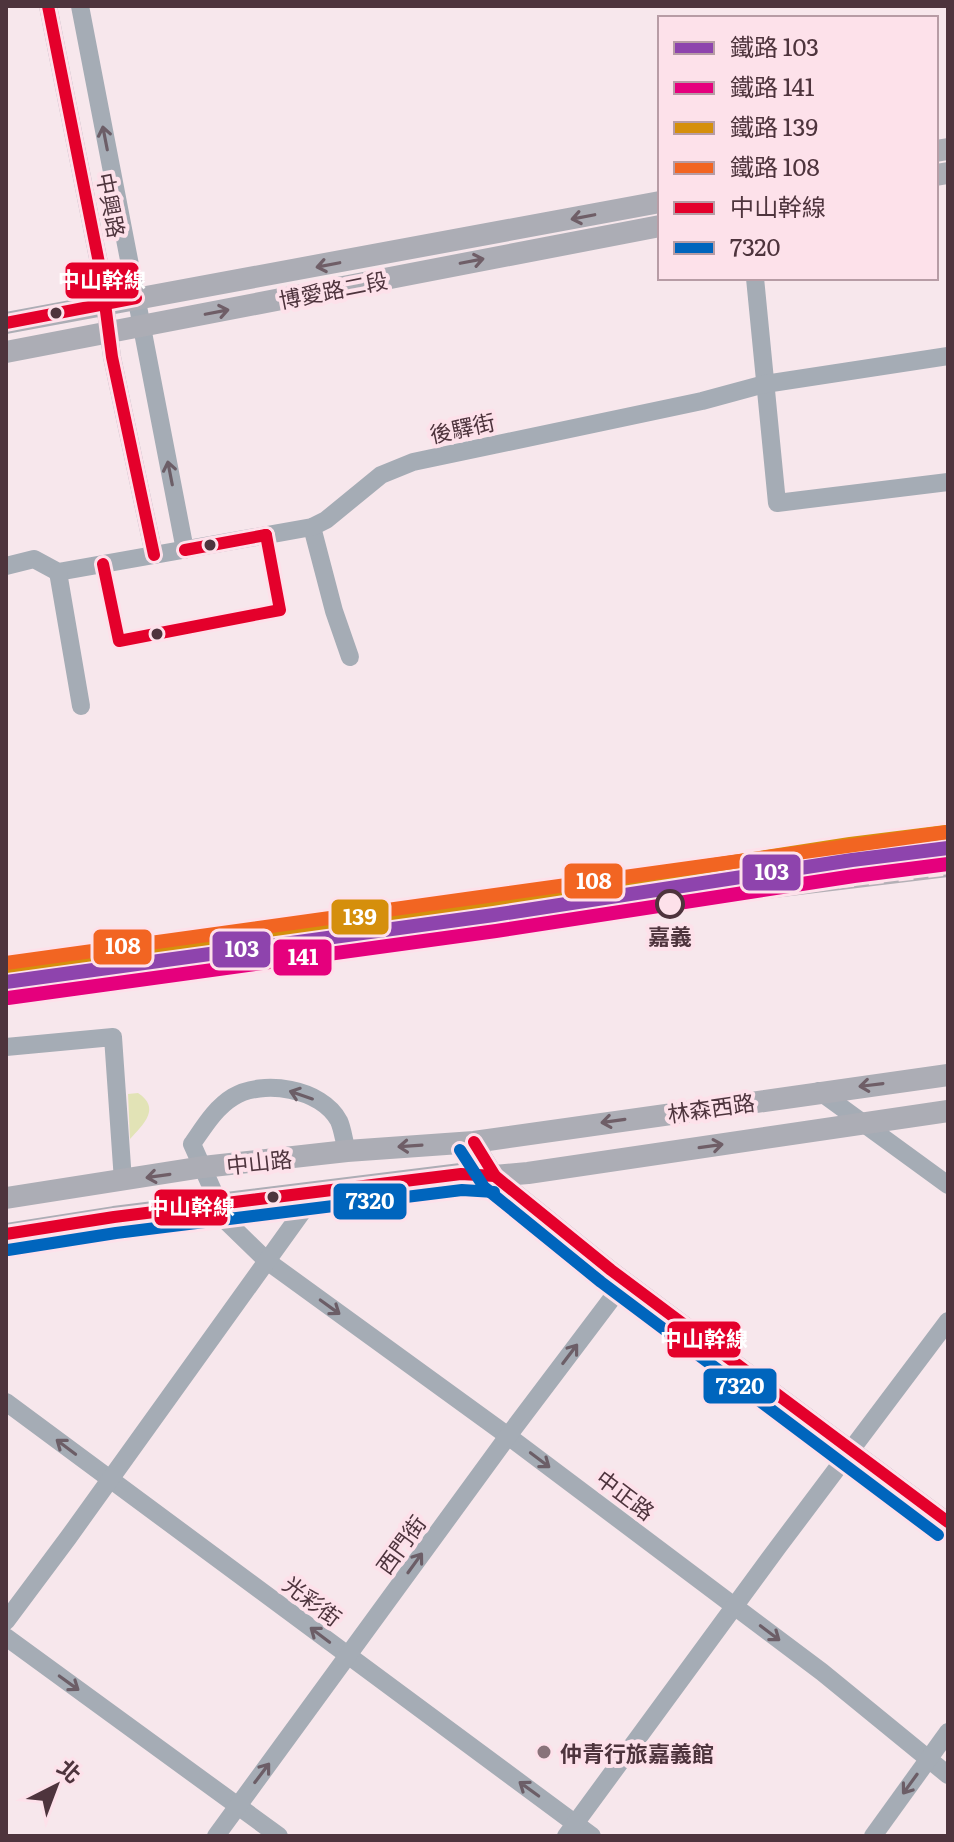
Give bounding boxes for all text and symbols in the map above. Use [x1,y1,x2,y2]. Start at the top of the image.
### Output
legend [658,16,938,280]
text: 鐵路 103 [730,28,819,63]
text: 鐵路 141 [730,68,815,103]
text: 鐵路 139 [730,108,818,143]
one-way arrow [97,126,112,152]
text: 鐵路 108 [730,148,820,183]
street label: 中興路 [90,169,134,241]
text: 中山幹線 [730,188,826,223]
one-way arrow [571,211,597,226]
text: 7320 [730,228,780,263]
one-way arrow [459,253,484,268]
one-way arrow [316,258,341,273]
line badge: 中山幹線 [64,261,140,300]
text: 中山幹線 [58,262,146,295]
street label: 博愛路二段 [276,262,390,316]
one-way arrow [204,304,229,319]
unlabelled marker [48,305,64,321]
street label: 後驛街 [426,404,498,450]
one-way arrow [161,461,176,486]
unlabelled marker [202,537,218,553]
unlabelled marker [149,626,165,642]
line badge: 103 [741,853,802,892]
text: 103 [755,854,789,887]
line badge: 108 [563,862,624,900]
text: 108 [576,863,612,896]
marker: 嘉義 [656,890,684,918]
line badge: 139 [330,898,390,936]
text: 139 [343,899,377,932]
place label: 嘉義 [648,919,692,952]
line badge: 108 [92,928,153,966]
text: 108 [105,928,141,961]
line badge: 103 [211,930,272,969]
text: 103 [225,931,259,964]
line badge: 141 [272,938,333,977]
text: 141 [288,939,318,972]
one-way arrow [858,1078,884,1093]
street label: 林森西路 [665,1085,757,1129]
one-way arrow [289,1087,314,1101]
one-way arrow [601,1114,626,1129]
one-way arrow [698,1138,723,1153]
one-way arrow [397,1139,424,1154]
street label: 中山路 [224,1141,294,1181]
one-way arrow [146,1169,172,1184]
line badge: 7320 [332,1182,408,1221]
text: 7320 [345,1183,395,1216]
line badge: 中山幹線 [153,1188,229,1227]
text: 中山幹線 [147,1189,235,1222]
unlabelled marker [265,1189,281,1205]
one-way arrow [319,1298,341,1315]
line badge: 中山幹線 [666,1320,742,1359]
text: 中山幹線 [660,1321,748,1354]
one-way arrow [562,1344,579,1366]
line badge: 7320 [702,1367,778,1405]
text: 7320 [715,1368,765,1401]
one-way arrow [56,1438,77,1455]
one-way arrow [529,1451,551,1468]
street label: 中正路 [590,1461,662,1527]
street label: 西門街 [367,1508,433,1580]
one-way arrow [407,1553,424,1575]
street label: 光彩街 [277,1567,349,1633]
one-way arrow [759,1625,781,1641]
one-way arrow [310,1627,331,1644]
one-way arrow [58,1675,80,1691]
place label: 仲青行旅嘉義館 [560,1736,714,1769]
marker: 仲青行旅嘉義館 [535,1743,553,1761]
north arrow [16,1746,96,1826]
text: 北 [51,1750,90,1790]
one-way arrow [253,1763,270,1784]
one-way arrow [902,1772,918,1794]
one-way arrow [519,1781,540,1798]

